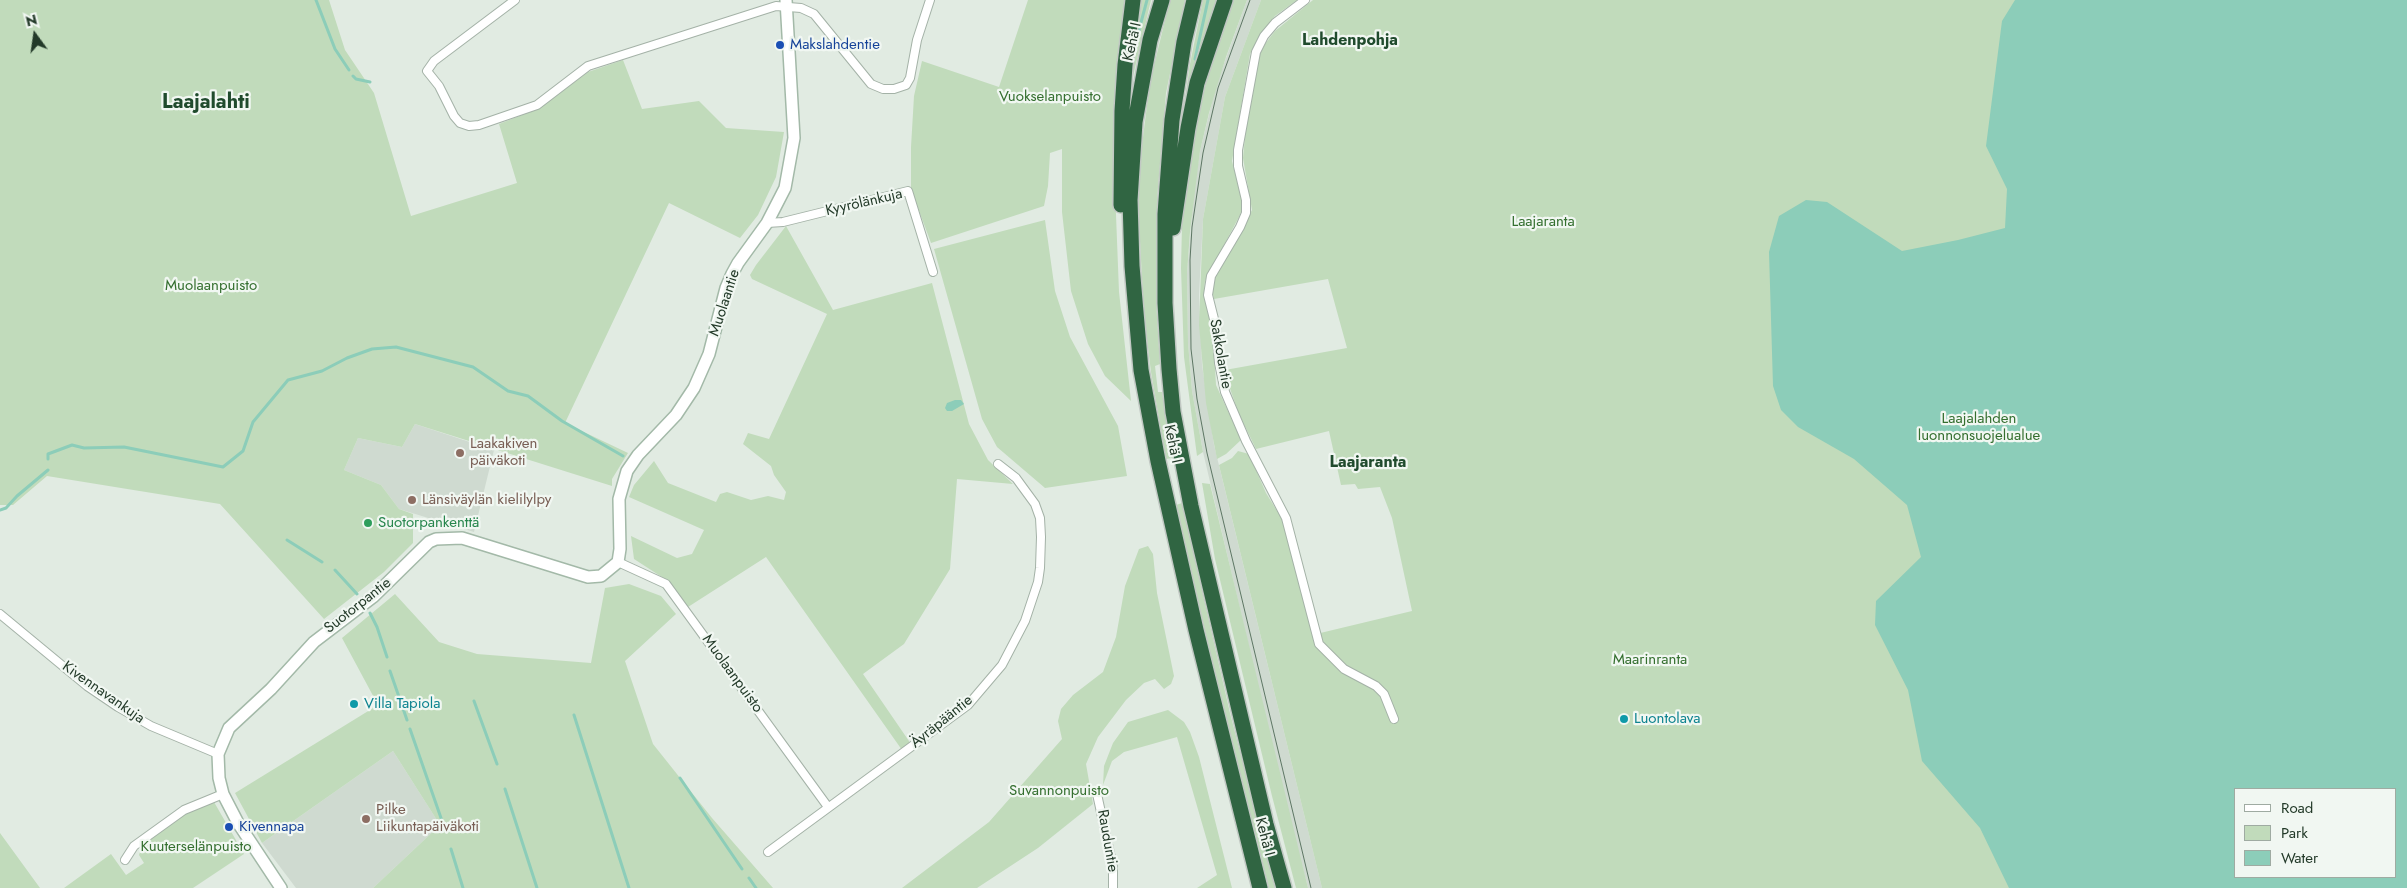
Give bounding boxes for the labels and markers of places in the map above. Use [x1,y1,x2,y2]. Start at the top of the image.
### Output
place label: Makslahdentie [790,36,880,54]
marker: Makslahdentie [774,39,786,51]
place label: Laakakiven päiväkoti [470,435,537,470]
marker: Laakakiven päiväkoti [454,447,466,459]
place label: Länsiväylän kielilylpy [422,491,551,509]
marker: Länsiväylän kielilylpy [406,494,418,506]
place label: Suotorpankenttä [378,514,479,532]
marker: Suotorpankenttä [362,517,374,529]
place label: Villa Tapiola [364,695,440,713]
marker: Villa Tapiola [348,698,360,710]
place label: Luontolava [1634,710,1701,728]
marker: Luontolava [1618,713,1630,725]
place label: Pilke Liikuntapäiväkoti [376,801,479,836]
marker: Pilke Liikuntapäiväkoti [360,813,372,825]
place label: Kivennapa [239,818,304,836]
marker: Kivennapa [223,821,235,833]

